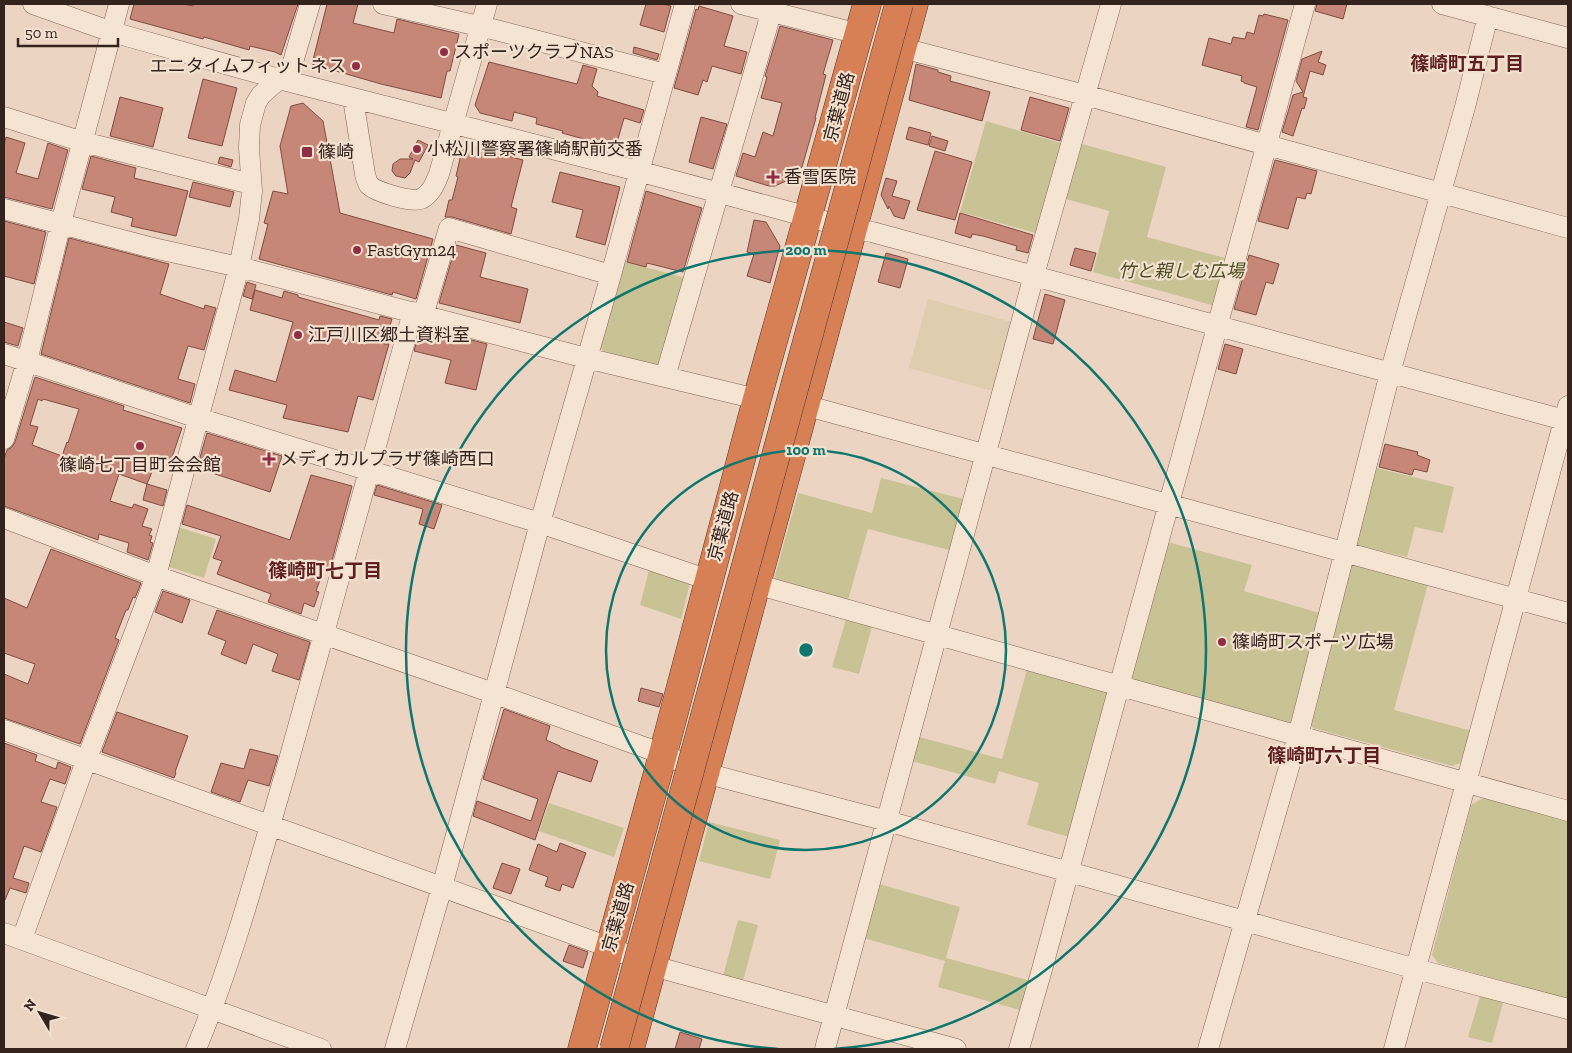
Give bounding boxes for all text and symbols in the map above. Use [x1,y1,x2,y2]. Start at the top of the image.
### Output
scale bar [18,15,118,47]
text: 50 m [25,24,58,42]
place label: スポーツクラブNAS [454,41,614,63]
marker: スポーツクラブNAS [438,46,450,58]
district label: 篠崎町五丁目 [1410,52,1524,75]
place label: エニタイムフィットネス [150,55,346,77]
marker: エニタイムフィットネス [350,60,362,72]
street label: 京葉道路 [819,69,859,145]
place label: 小松川警察署篠崎駅前交番 [427,138,643,160]
place label: 篠崎 [318,141,354,163]
marker: 小松川警察署篠崎駅前交番 [411,143,423,155]
marker: 篠崎 [300,145,314,159]
place label: 香雪医院 [784,166,856,188]
marker: 香雪医院 [766,170,780,184]
place label: FastGym24 [367,239,457,261]
text: 200 m [785,241,827,259]
marker: FastGym24 [351,244,363,256]
park label: 竹と親しむ広場 [1118,260,1246,282]
place label: 江戸川区郷土資料室 [308,324,470,346]
marker: 江戸川区郷土資料室 [292,329,304,341]
marker: 篠崎七丁目町会会館 [134,440,146,452]
text: 100 m [786,441,826,459]
place label: メディカルプラザ篠崎西口 [280,448,495,470]
marker: メディカルプラザ篠崎西口 [262,452,276,466]
place label: 篠崎七丁目町会会館 [59,454,221,476]
street label: 京葉道路 [703,488,743,564]
district label: 篠崎町七丁目 [268,559,382,582]
place label: 篠崎町スポーツ広場 [1232,631,1394,653]
marker: 篠崎町スポーツ広場 [1216,636,1228,648]
centre of rings [797,641,815,659]
district label: 篠崎町六丁目 [1267,744,1381,767]
street label: 京葉道路 [598,879,638,955]
north arrow [15,988,65,1038]
text: N [20,996,40,1015]

